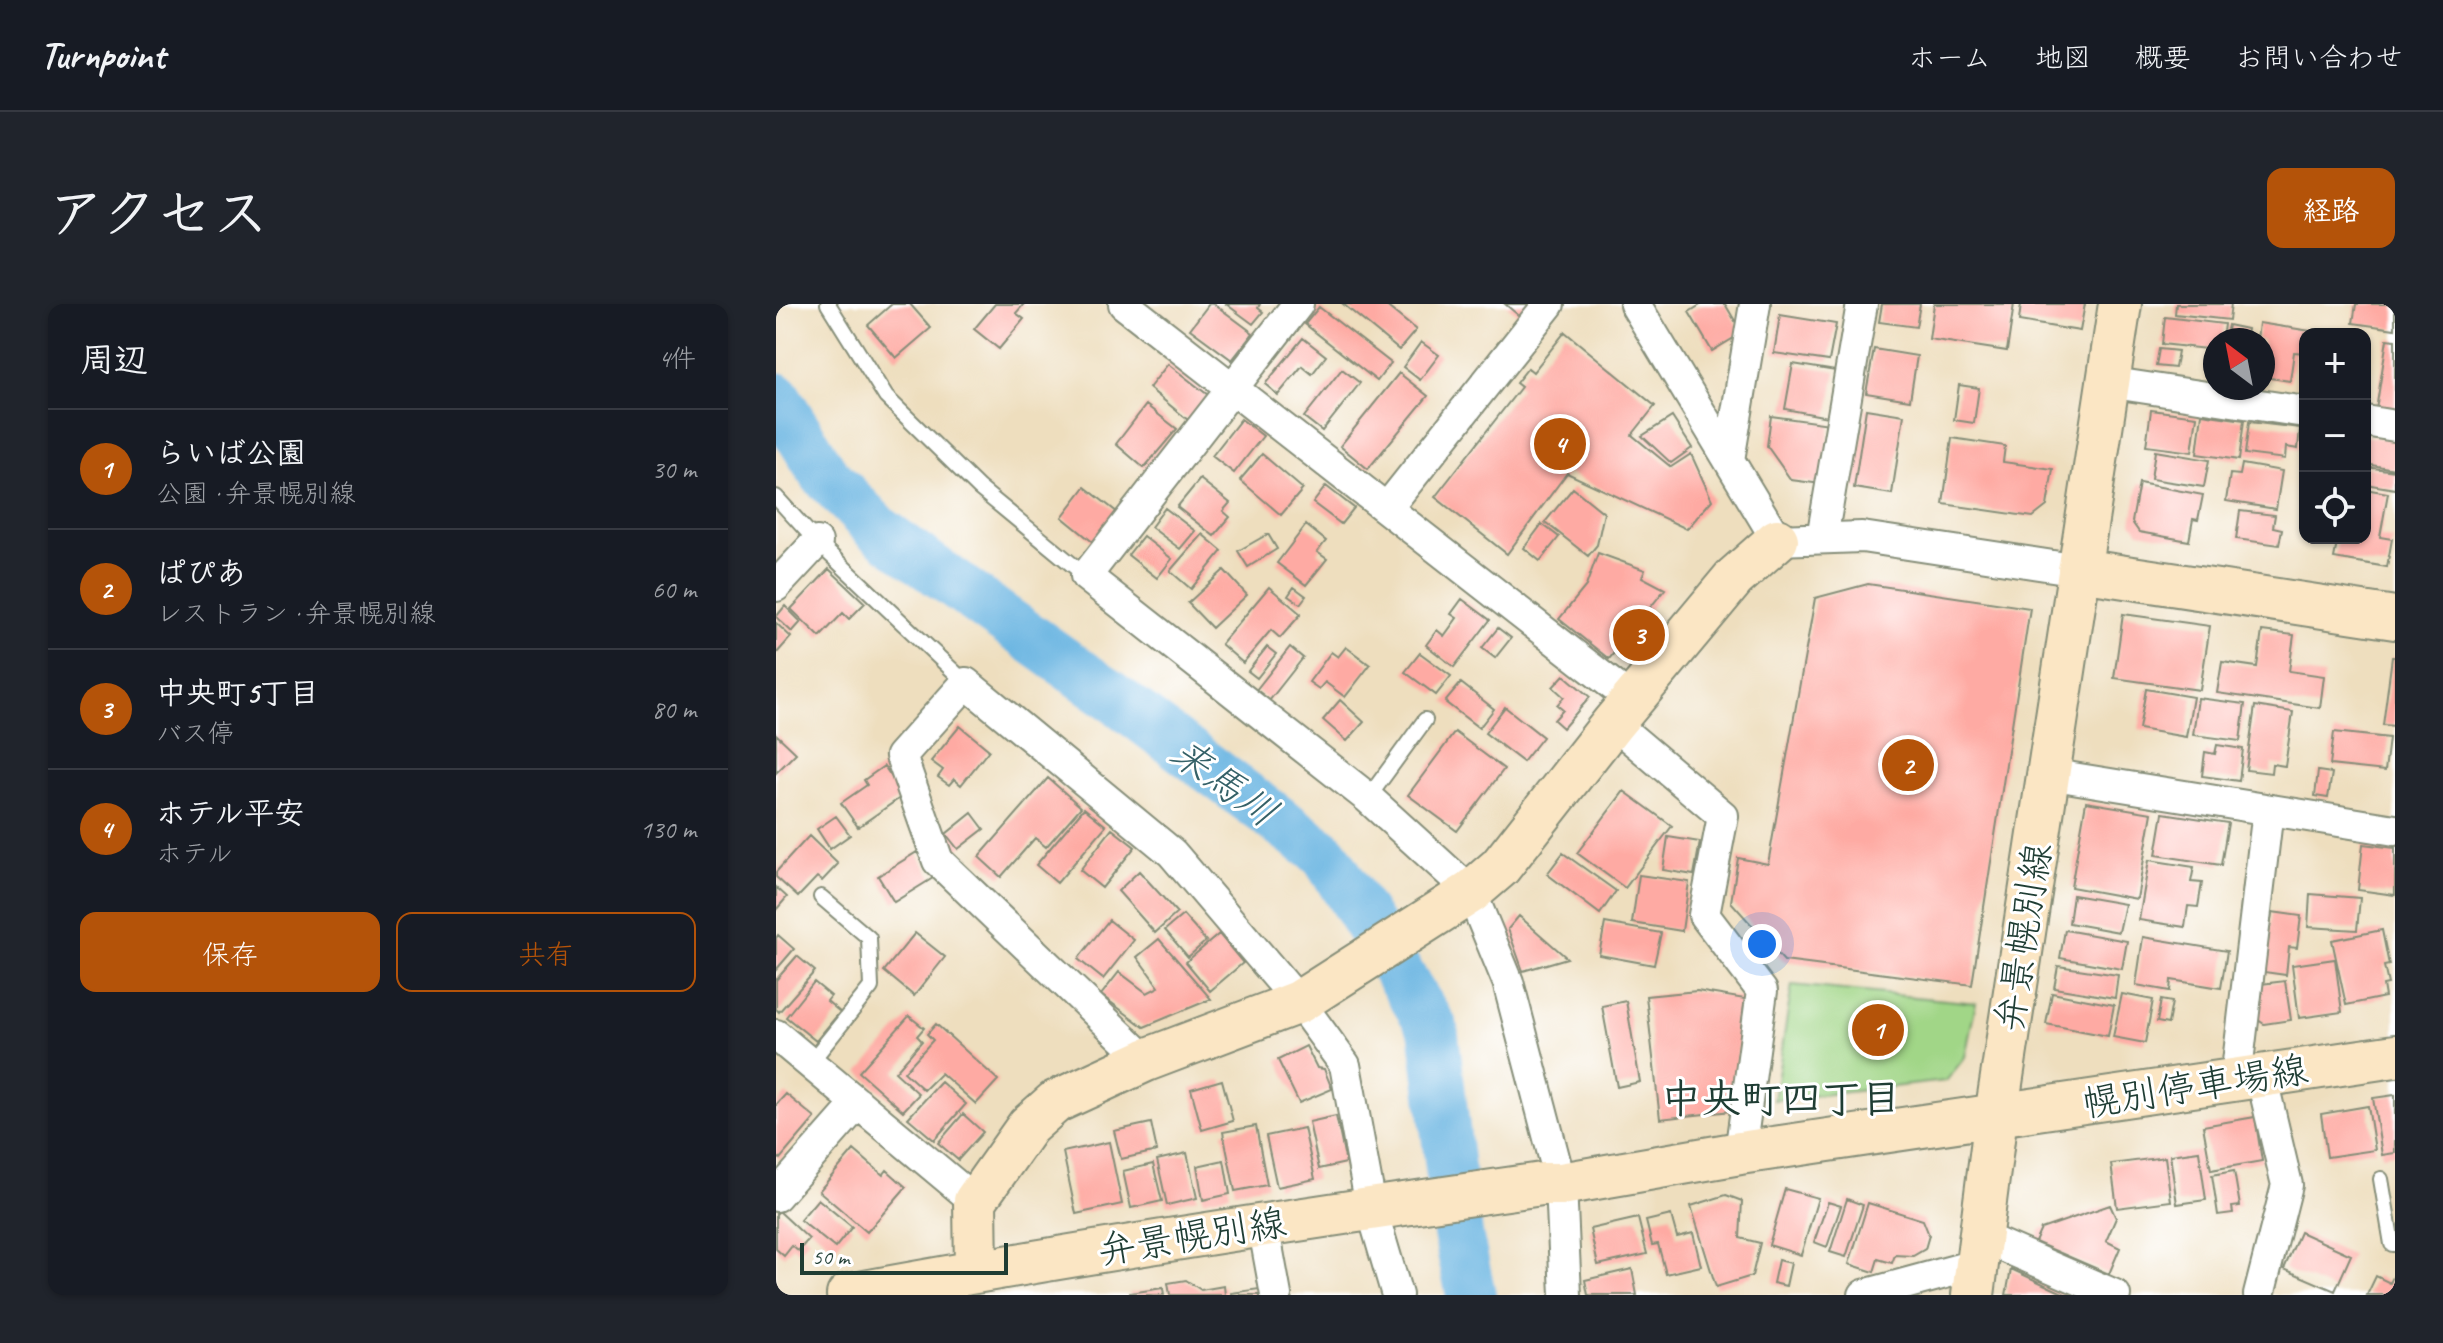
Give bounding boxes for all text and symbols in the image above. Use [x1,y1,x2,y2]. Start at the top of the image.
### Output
text: Turnpoint [40,32,165,79]
text: ホーム [1908,40,1991,75]
text: 地図 [2035,40,2091,75]
text: 概要 [2135,40,2191,75]
text: お問い合わせ [2235,40,2403,75]
button: 経路 [2267,168,2395,248]
text: アクセス [48,178,269,249]
north arrow [2203,328,2275,400]
map controls [2299,328,2371,544]
button: + [2299,328,2371,400]
text: 周辺 [80,338,148,381]
text: 4件 [658,342,696,375]
button: − [2299,400,2371,472]
pin: 4 [1534,414,1586,474]
text: らいば公園 [156,434,306,472]
text: 1 [100,453,112,486]
text: 30 m [652,453,696,486]
button: locate [2299,472,2371,544]
text: 公園 · 弁景幌別線 [156,477,355,510]
text: ぱぴあ [156,554,246,592]
text: 2 [100,573,112,606]
text: 60 m [652,573,696,606]
text: レストラン · 弁景幌別線 [156,597,436,630]
pin: 3 [1613,605,1665,665]
text: 中央町5丁目 [156,674,319,712]
text: 3 [100,693,112,726]
text: 80 m [652,693,696,726]
text: バス停 [156,717,234,750]
water label: 来馬川 [1161,727,1288,838]
pin: 2 [1882,735,1934,795]
text: ホテル平安 [156,794,304,832]
text: 4 [100,813,112,846]
text: 130 m [640,813,696,846]
text: ホテル [156,837,233,870]
street label: 弁景幌別線 [1985,840,2062,1035]
button: 保存 [80,912,380,992]
button: 共有 [396,912,696,992]
your location [1742,924,1782,964]
pin: 1 [1852,1000,1904,1060]
street label: 幌別停車場線 [2079,1045,2311,1128]
district label: 中央町四丁目 [1661,1074,1901,1124]
street label: 弁景幌別線 [1095,1198,1290,1275]
scale bar [800,1239,1008,1275]
text: 50 m [812,1243,849,1271]

